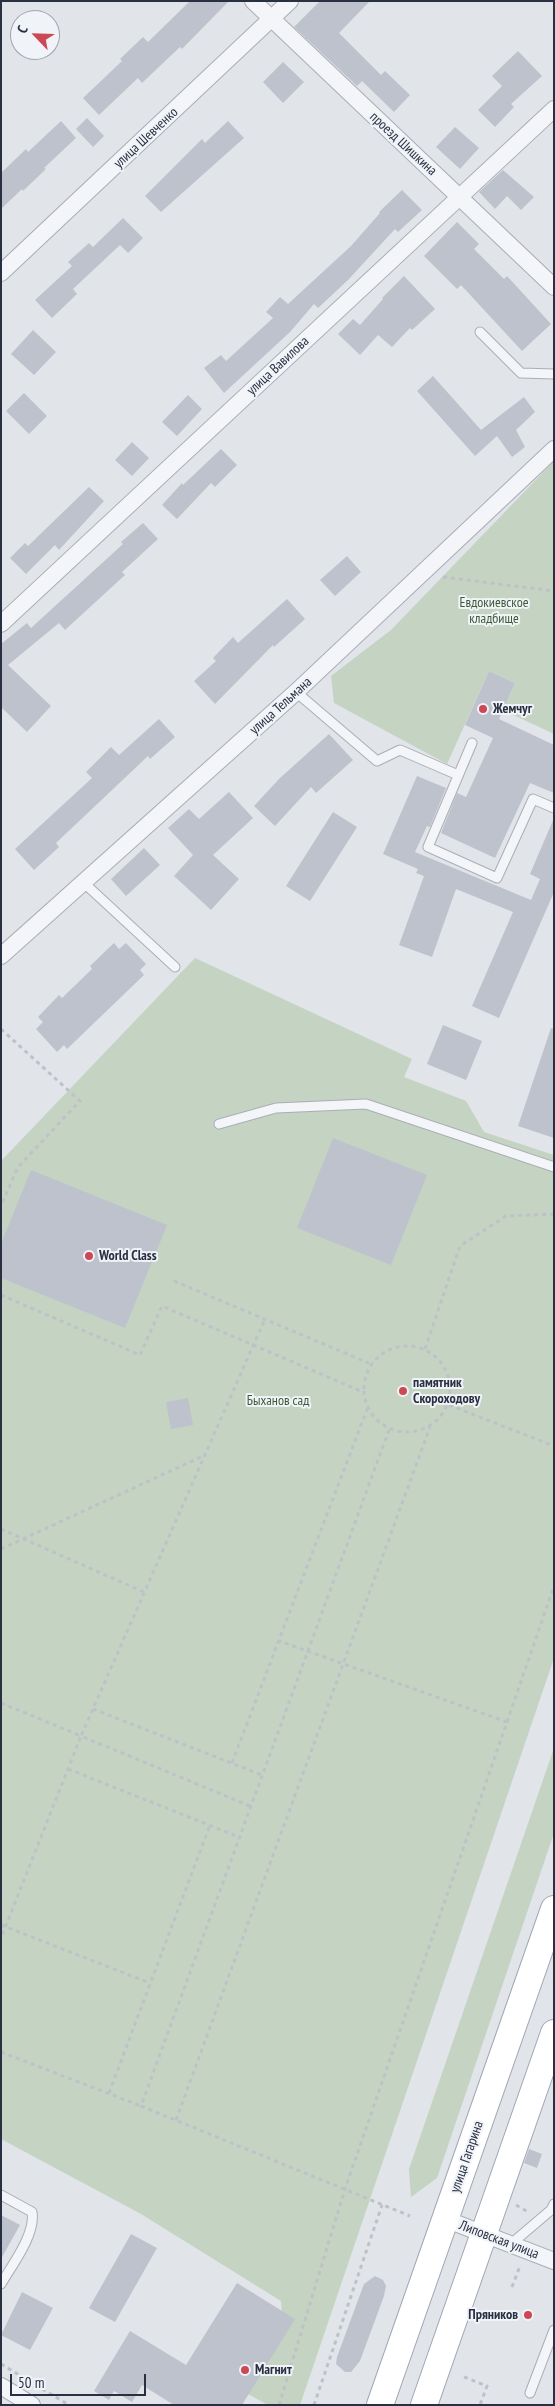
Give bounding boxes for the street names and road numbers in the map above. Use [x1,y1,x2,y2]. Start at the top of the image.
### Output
street label: улица Шевченко [110,104,182,172]
street label: проезд Шишкина [366,109,440,179]
street label: улица Вавилова [244,333,312,399]
street label: улица Тельмана [247,674,315,738]
street label: улица Гагарина [447,2119,487,2195]
street label: Липовская улица [457,2217,541,2263]

